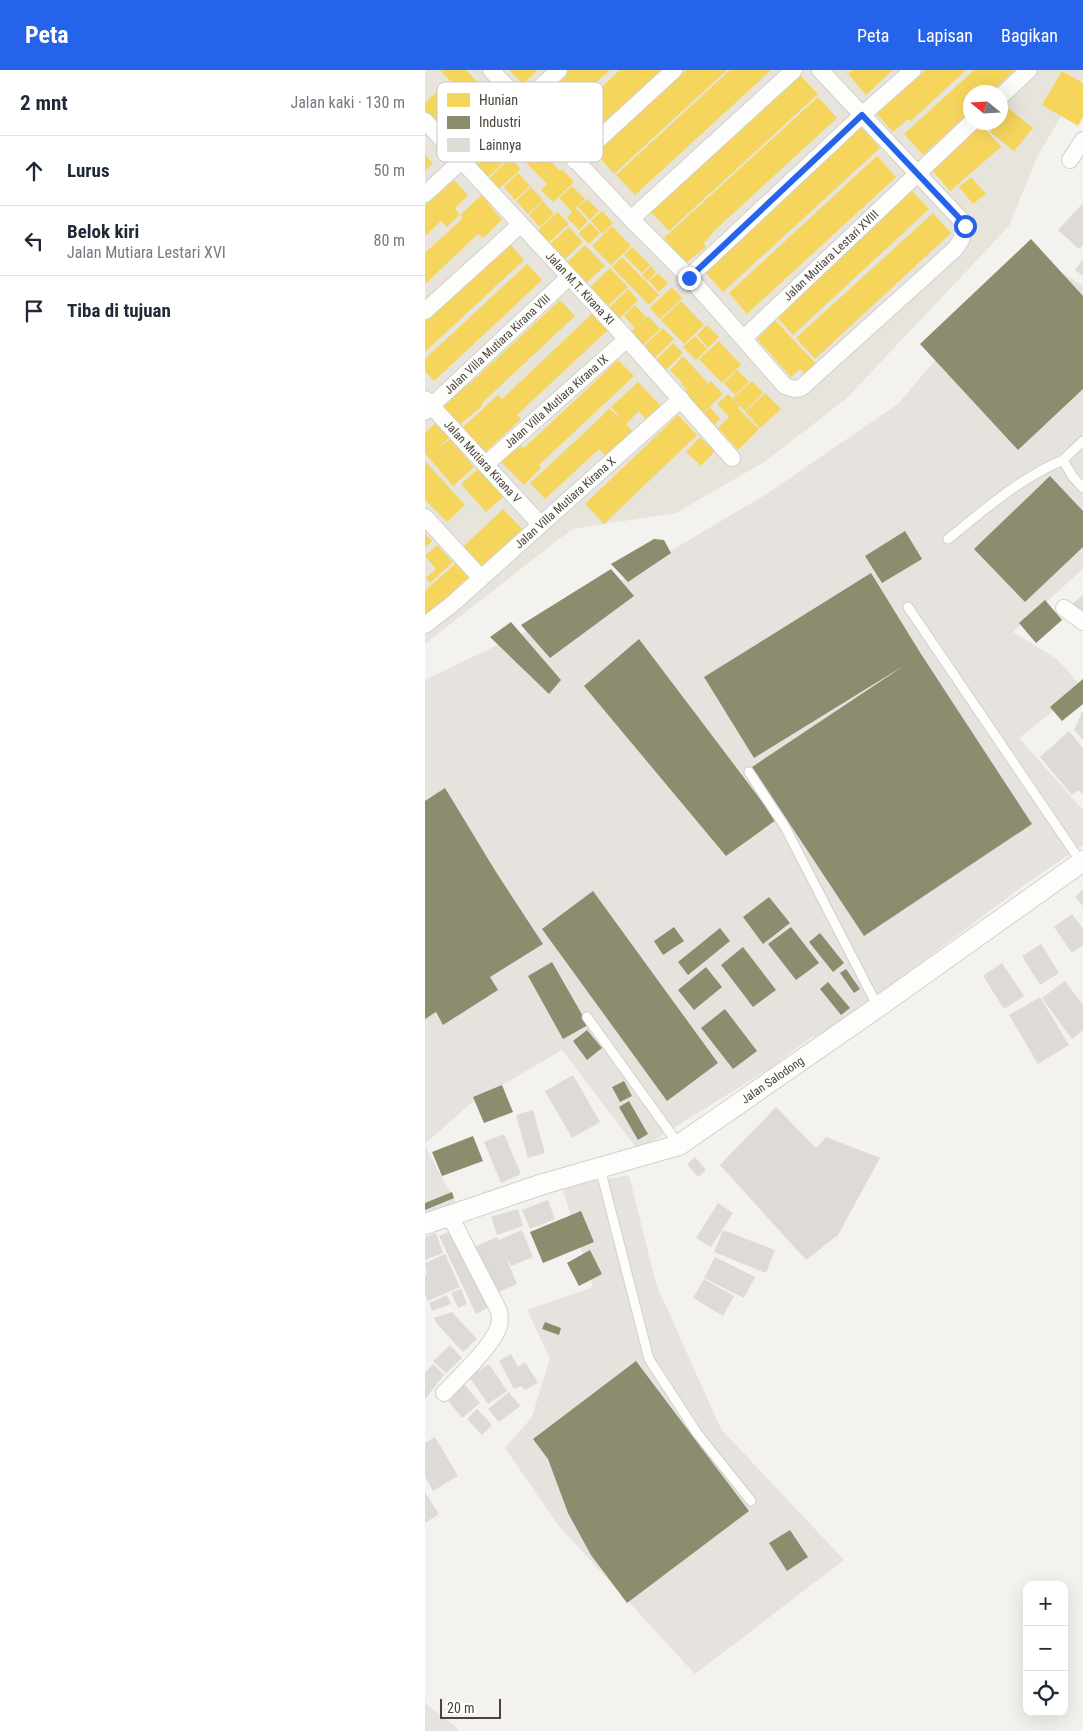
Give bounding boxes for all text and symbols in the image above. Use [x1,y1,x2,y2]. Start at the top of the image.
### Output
text: Peta [25,21,69,49]
text: Peta [857,25,889,46]
text: Lapisan [917,25,973,46]
text: Bagikan [1001,25,1058,46]
legend [437,82,603,162]
north arrow [963,85,1008,130]
text: 2 mnt [20,91,68,115]
text: Hunian [479,92,518,108]
text: Jalan kaki · 130 m [290,93,405,112]
text: Industri [479,114,521,130]
text: Lainnya [479,137,522,153]
icon: ahead [20,157,48,185]
text: Lurus [67,159,110,182]
text: 50 m [373,161,405,180]
street label: Jalan Mutiara Lestari XVIII [781,207,881,304]
route start [954,215,977,238]
text: Belok kiri [67,220,139,243]
icon: left [20,227,48,255]
text: 80 m [373,231,405,250]
text: Jalan Mutiara Lestari XVI [67,243,226,262]
street label: Jalan M.T. Kirana XI [543,249,617,328]
route end [678,267,701,290]
street label: Jalan Villa Mutiara Kirana VIII [441,291,553,397]
icon: arrive [20,297,48,325]
text: Tiba di tujuan [67,299,171,322]
street label: Jalan Villa Mutiara Kirana IX [502,352,611,451]
street label: Jalan Mutiara Kirana V [441,417,524,506]
street label: Jalan Villa Mutiara Kirana X [512,454,619,552]
street label: Jalan Salodong [739,1053,807,1107]
map controls [1023,1581,1068,1716]
button: + [1023,1581,1068,1626]
button: − [1023,1626,1068,1671]
button: locate [1023,1671,1068,1716]
scale bar [440,1696,501,1719]
text: 20 m [447,1700,475,1716]

